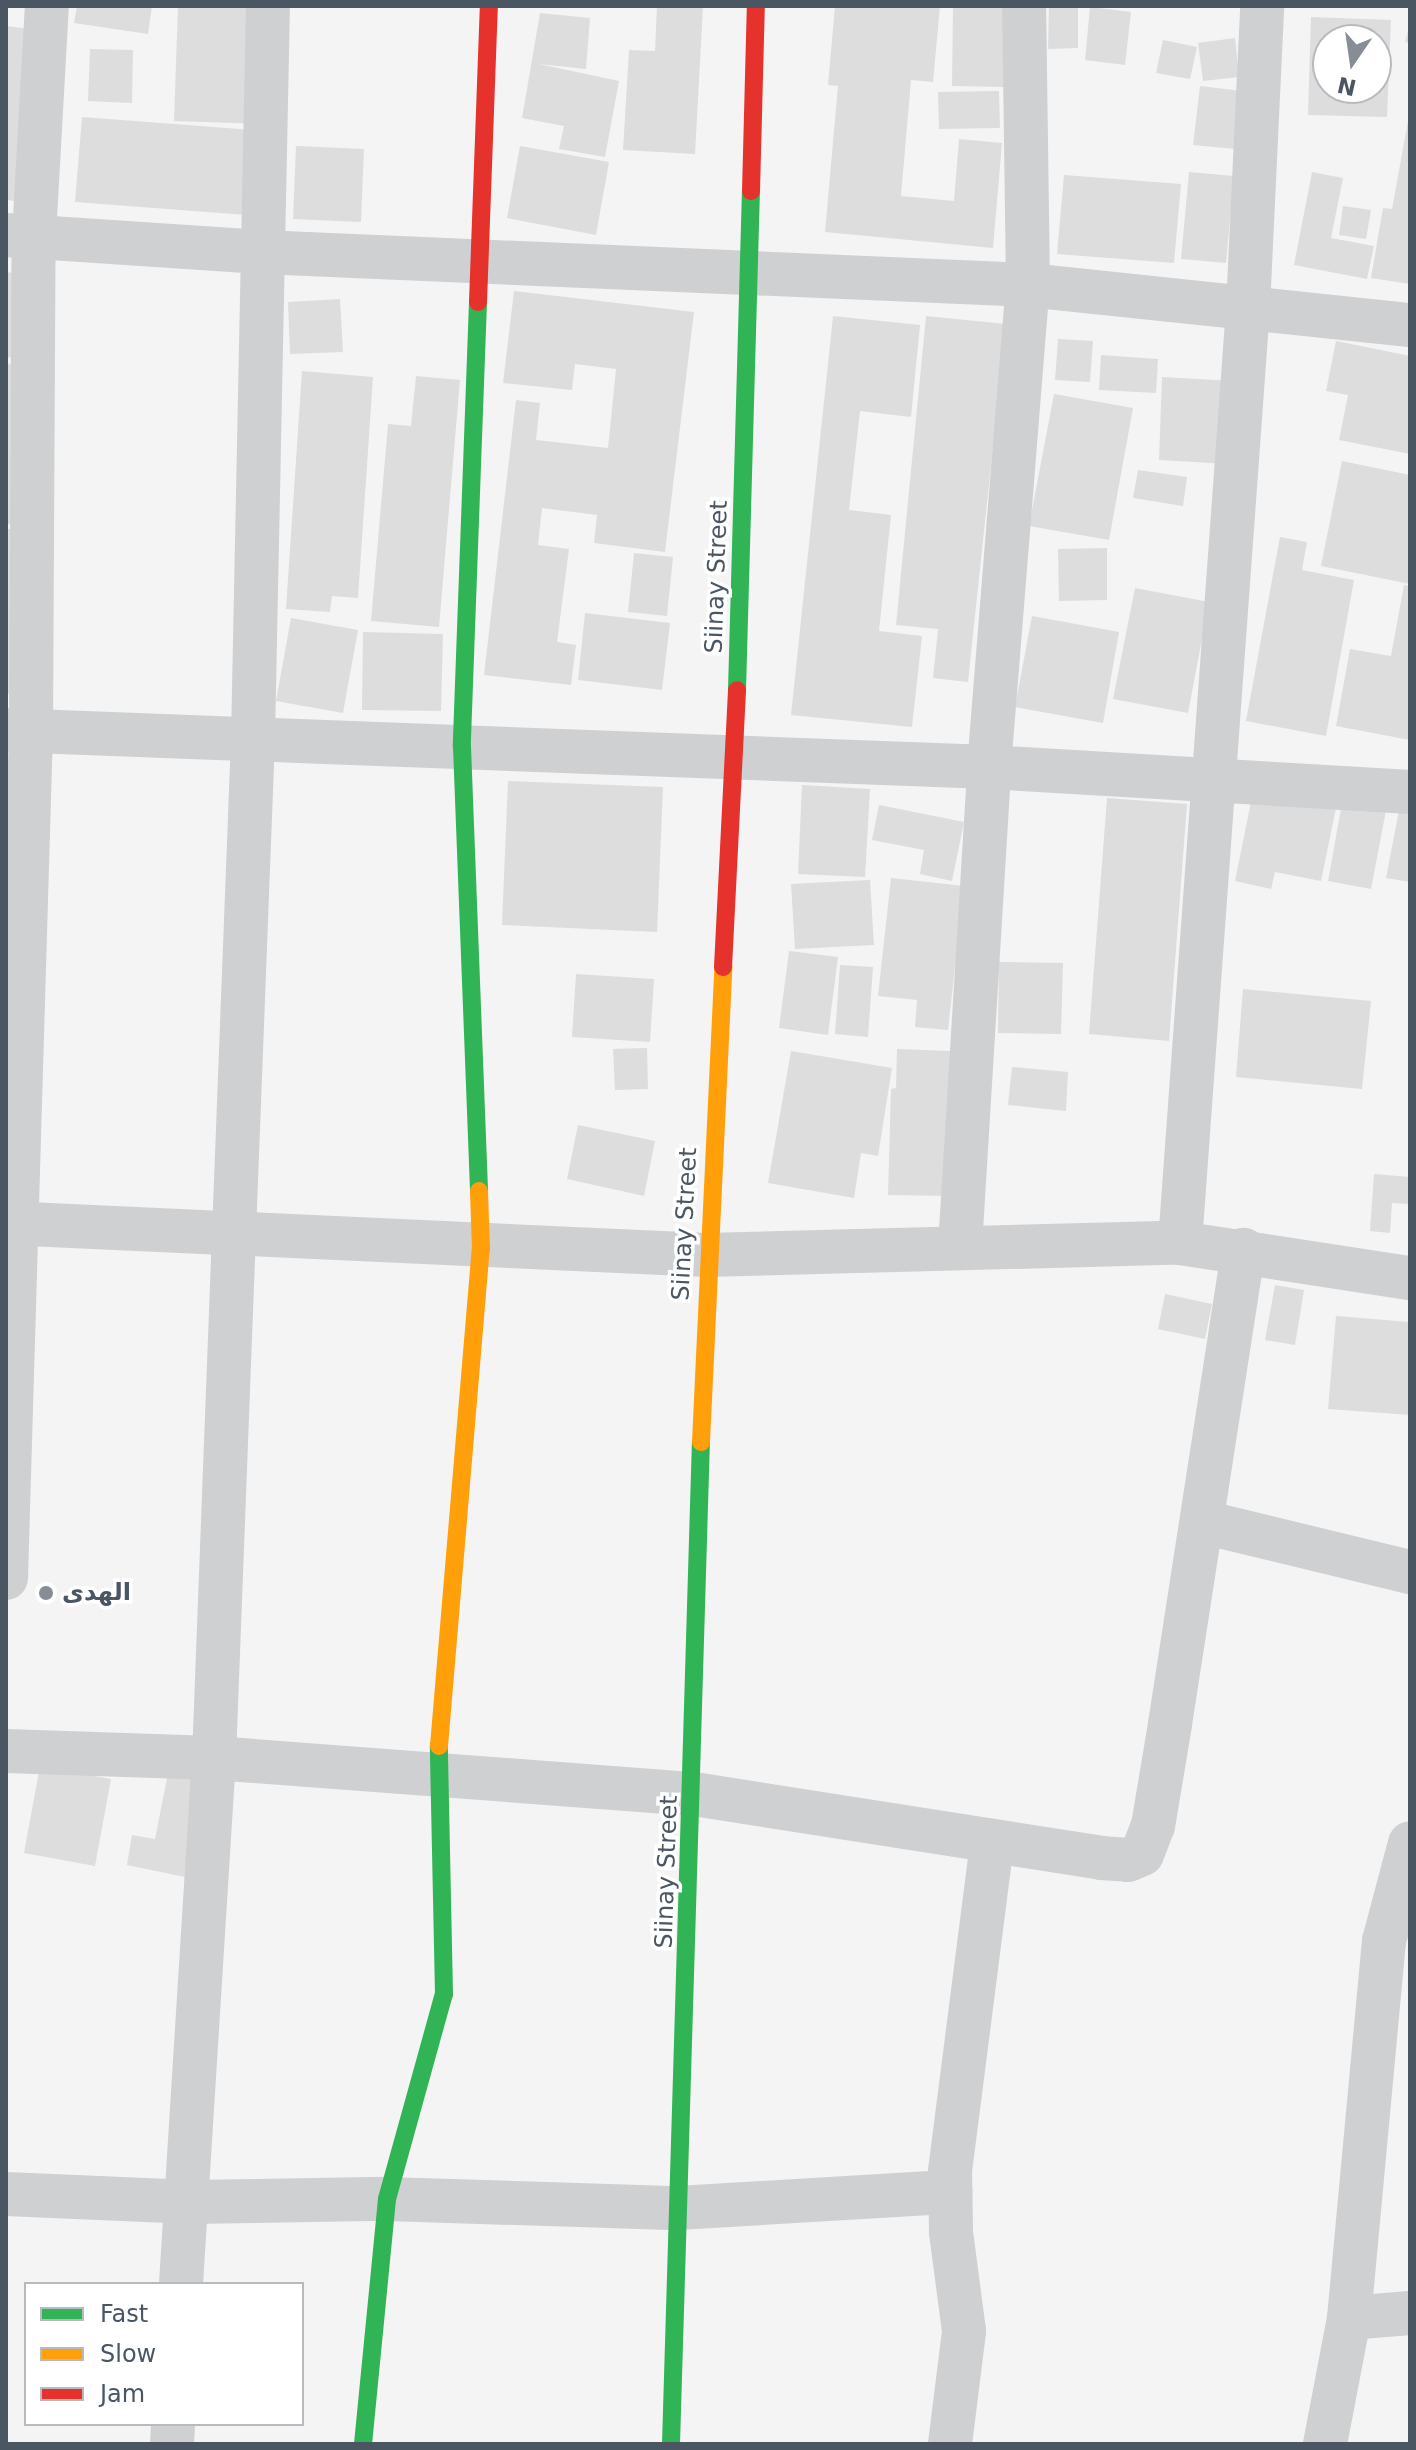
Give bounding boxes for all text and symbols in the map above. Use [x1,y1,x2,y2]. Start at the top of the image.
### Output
north arrow [1312,24,1392,104]
text: N [1335,72,1359,100]
street label: Siinay Street [700,500,734,654]
street label: Siinay Street [667,1147,703,1301]
place label: الهدى [62,1579,131,1607]
marker: الهدى [37,1584,55,1602]
street label: Siinay Street [650,1795,684,1949]
legend [24,2282,304,2426]
text: Fast [100,2300,148,2328]
text: Slow [100,2340,156,2368]
text: Jam [100,2380,145,2408]

